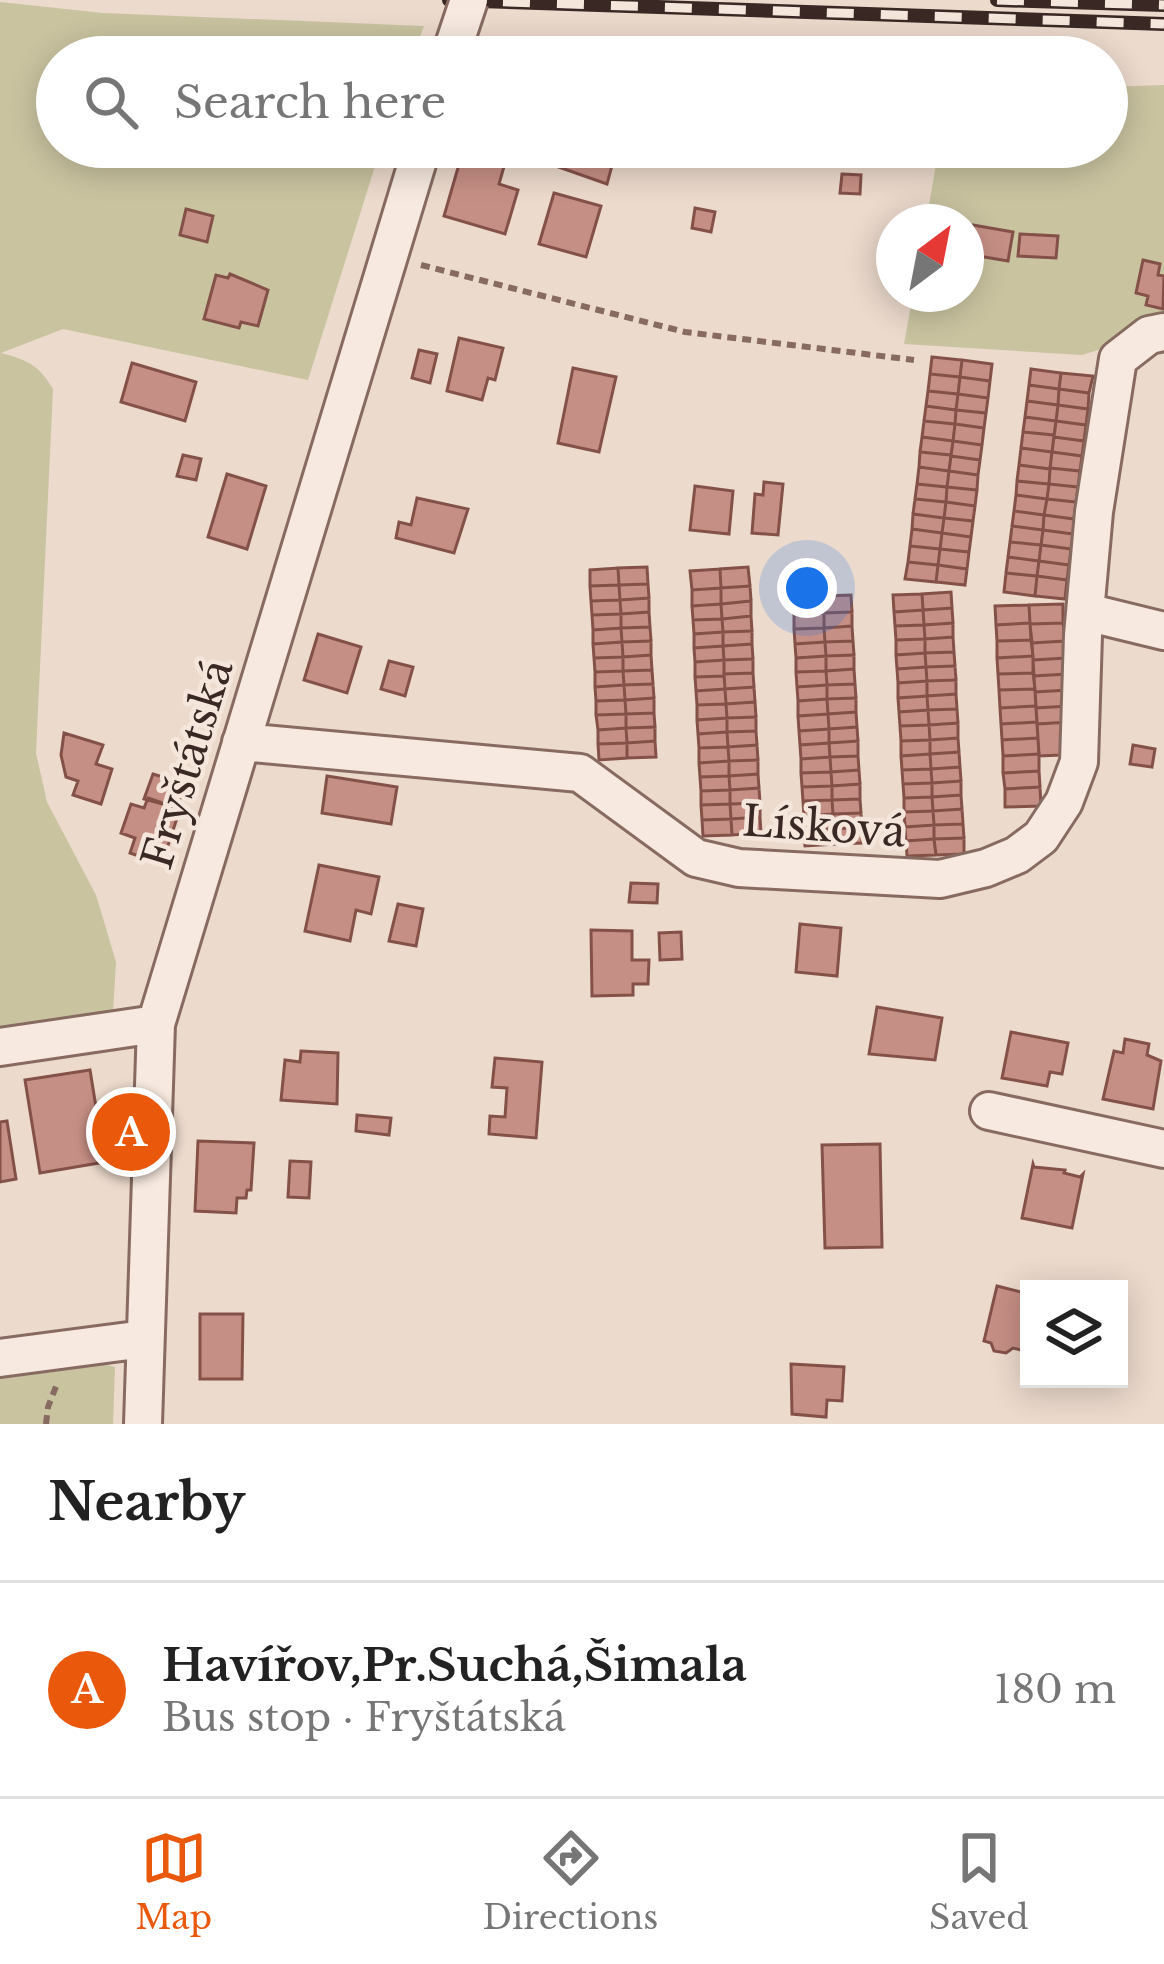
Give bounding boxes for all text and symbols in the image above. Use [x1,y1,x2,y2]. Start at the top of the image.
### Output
search box [36,36,1128,168]
icon: search [78,69,144,135]
text: Search here [174,74,446,130]
north arrow [876,204,984,312]
your location [777,558,837,618]
street label: Fryštátská [131,652,244,875]
street label: Lísková [741,794,908,858]
pin: A [92,1087,170,1177]
map controls [1020,1280,1128,1388]
button: layers [1020,1280,1128,1388]
text: Nearby [48,1471,245,1534]
text: Havířov,Pr.Suchá,Šimala [162,1637,747,1693]
text: A [71,1665,103,1714]
text: 180 m [994,1665,1116,1714]
text: Bus stop · Fryštátská [162,1693,566,1742]
tab: Map [135,1825,212,1938]
tab: Directions [483,1825,658,1938]
tab: Saved [929,1825,1029,1938]

